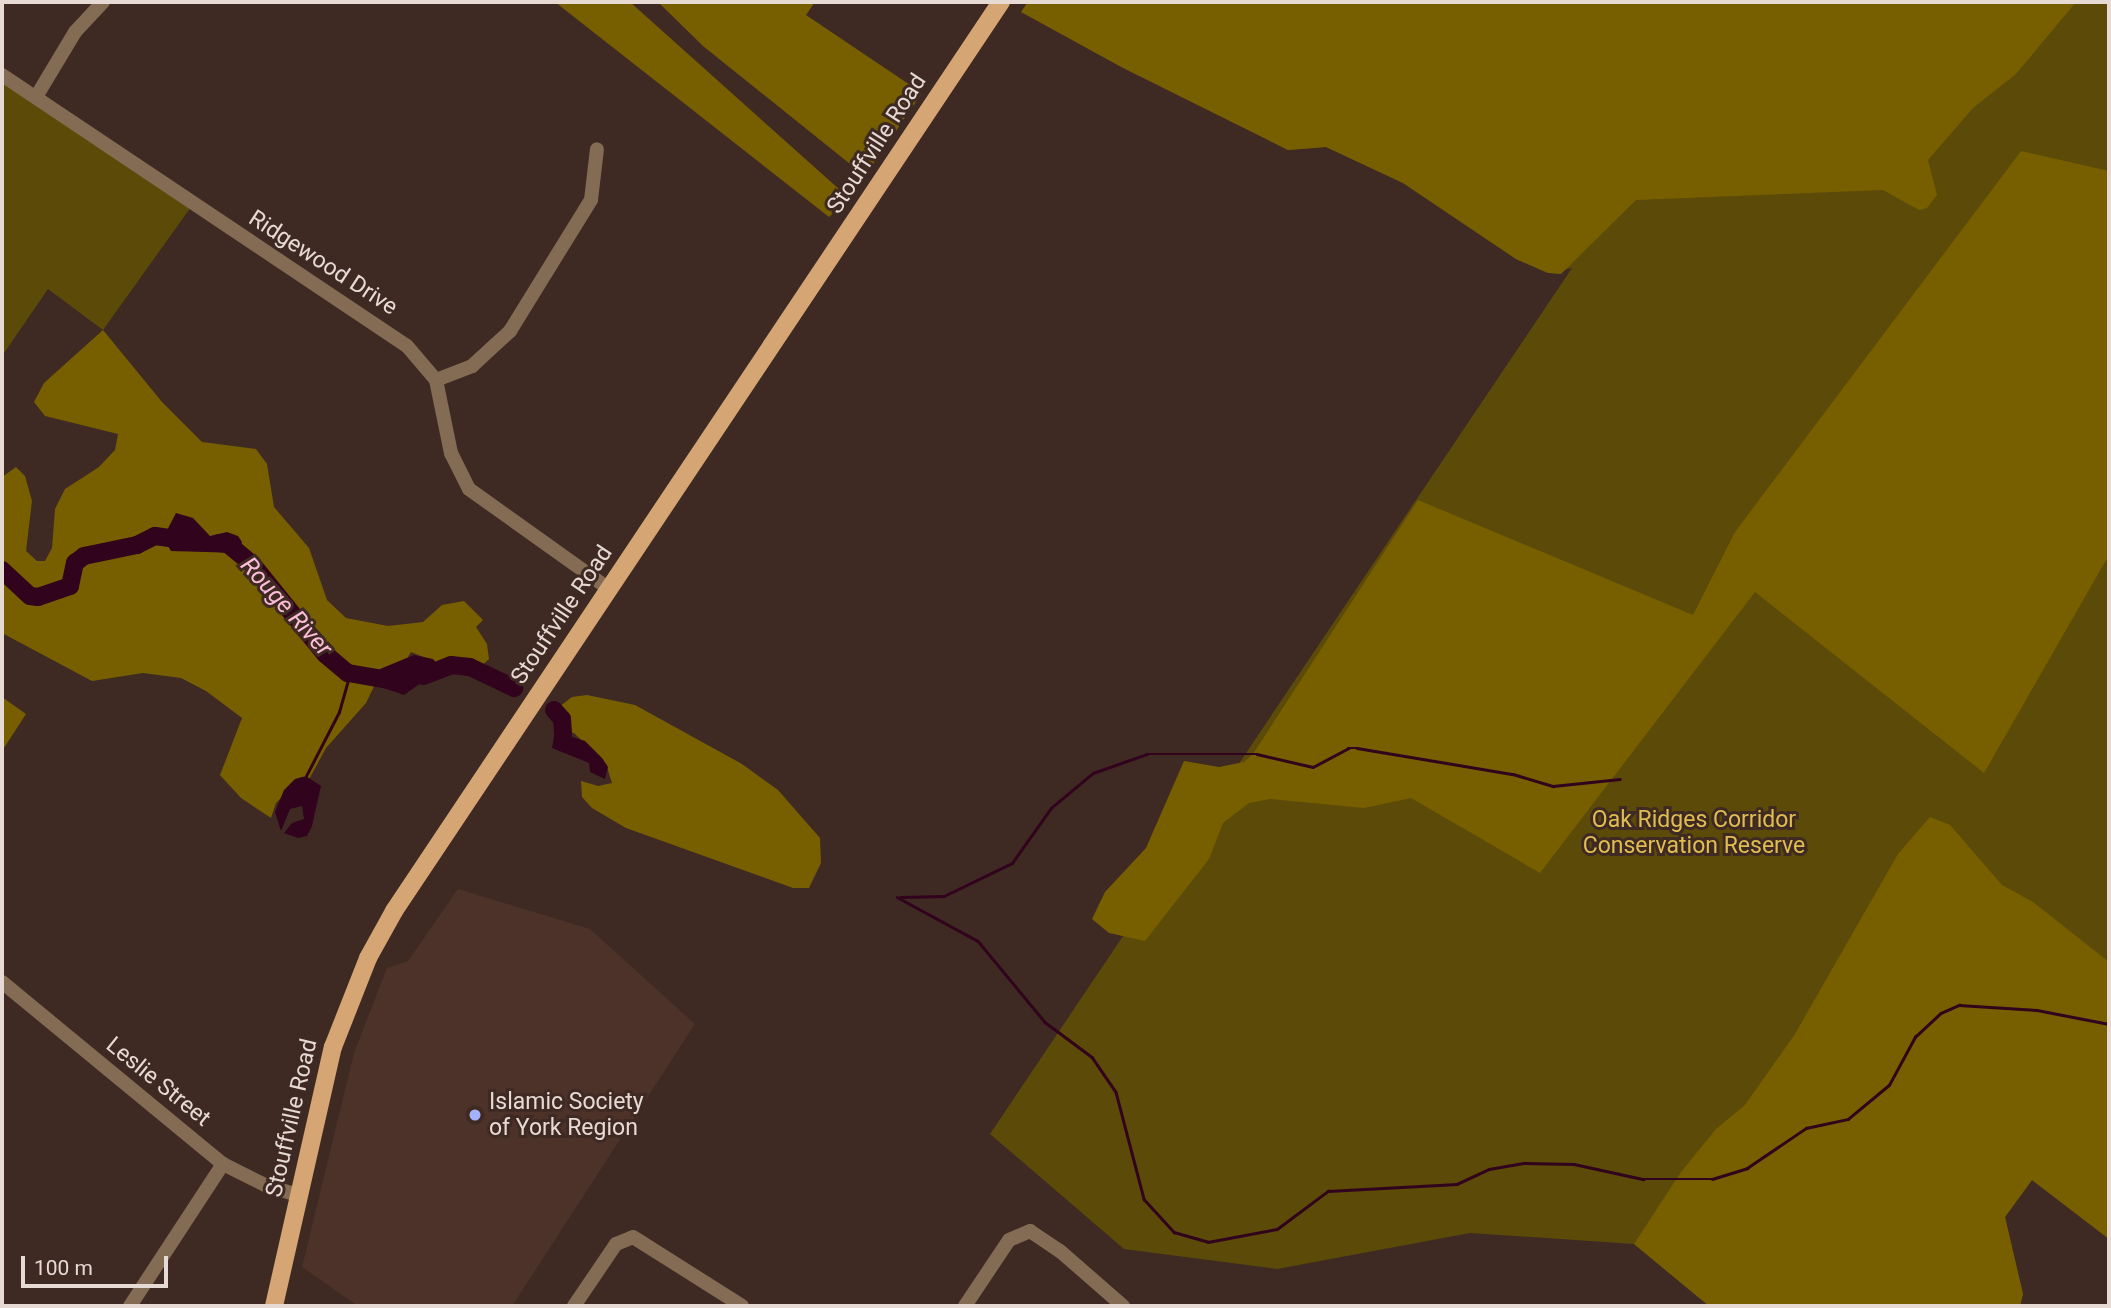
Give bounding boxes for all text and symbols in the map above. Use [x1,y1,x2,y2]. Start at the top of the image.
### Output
street label: Stouffville Road [821,69,933,219]
street label: Ridgewood Drive [243,205,403,321]
street label: Stouffville Road [505,540,619,690]
water label: Rouge River [234,552,338,662]
park label: Oak Ridges Corridor Conservation Reserve [1583,806,1805,860]
street label: Leslie Street [100,1032,216,1132]
street label: Stouffville Road [260,1036,324,1200]
place label: Islamic Society of York Region [489,1088,644,1142]
marker: Islamic Society of York Region [467,1107,483,1123]
scale bar [24,1242,172,1286]
text: 100 m [34,1256,93,1280]

